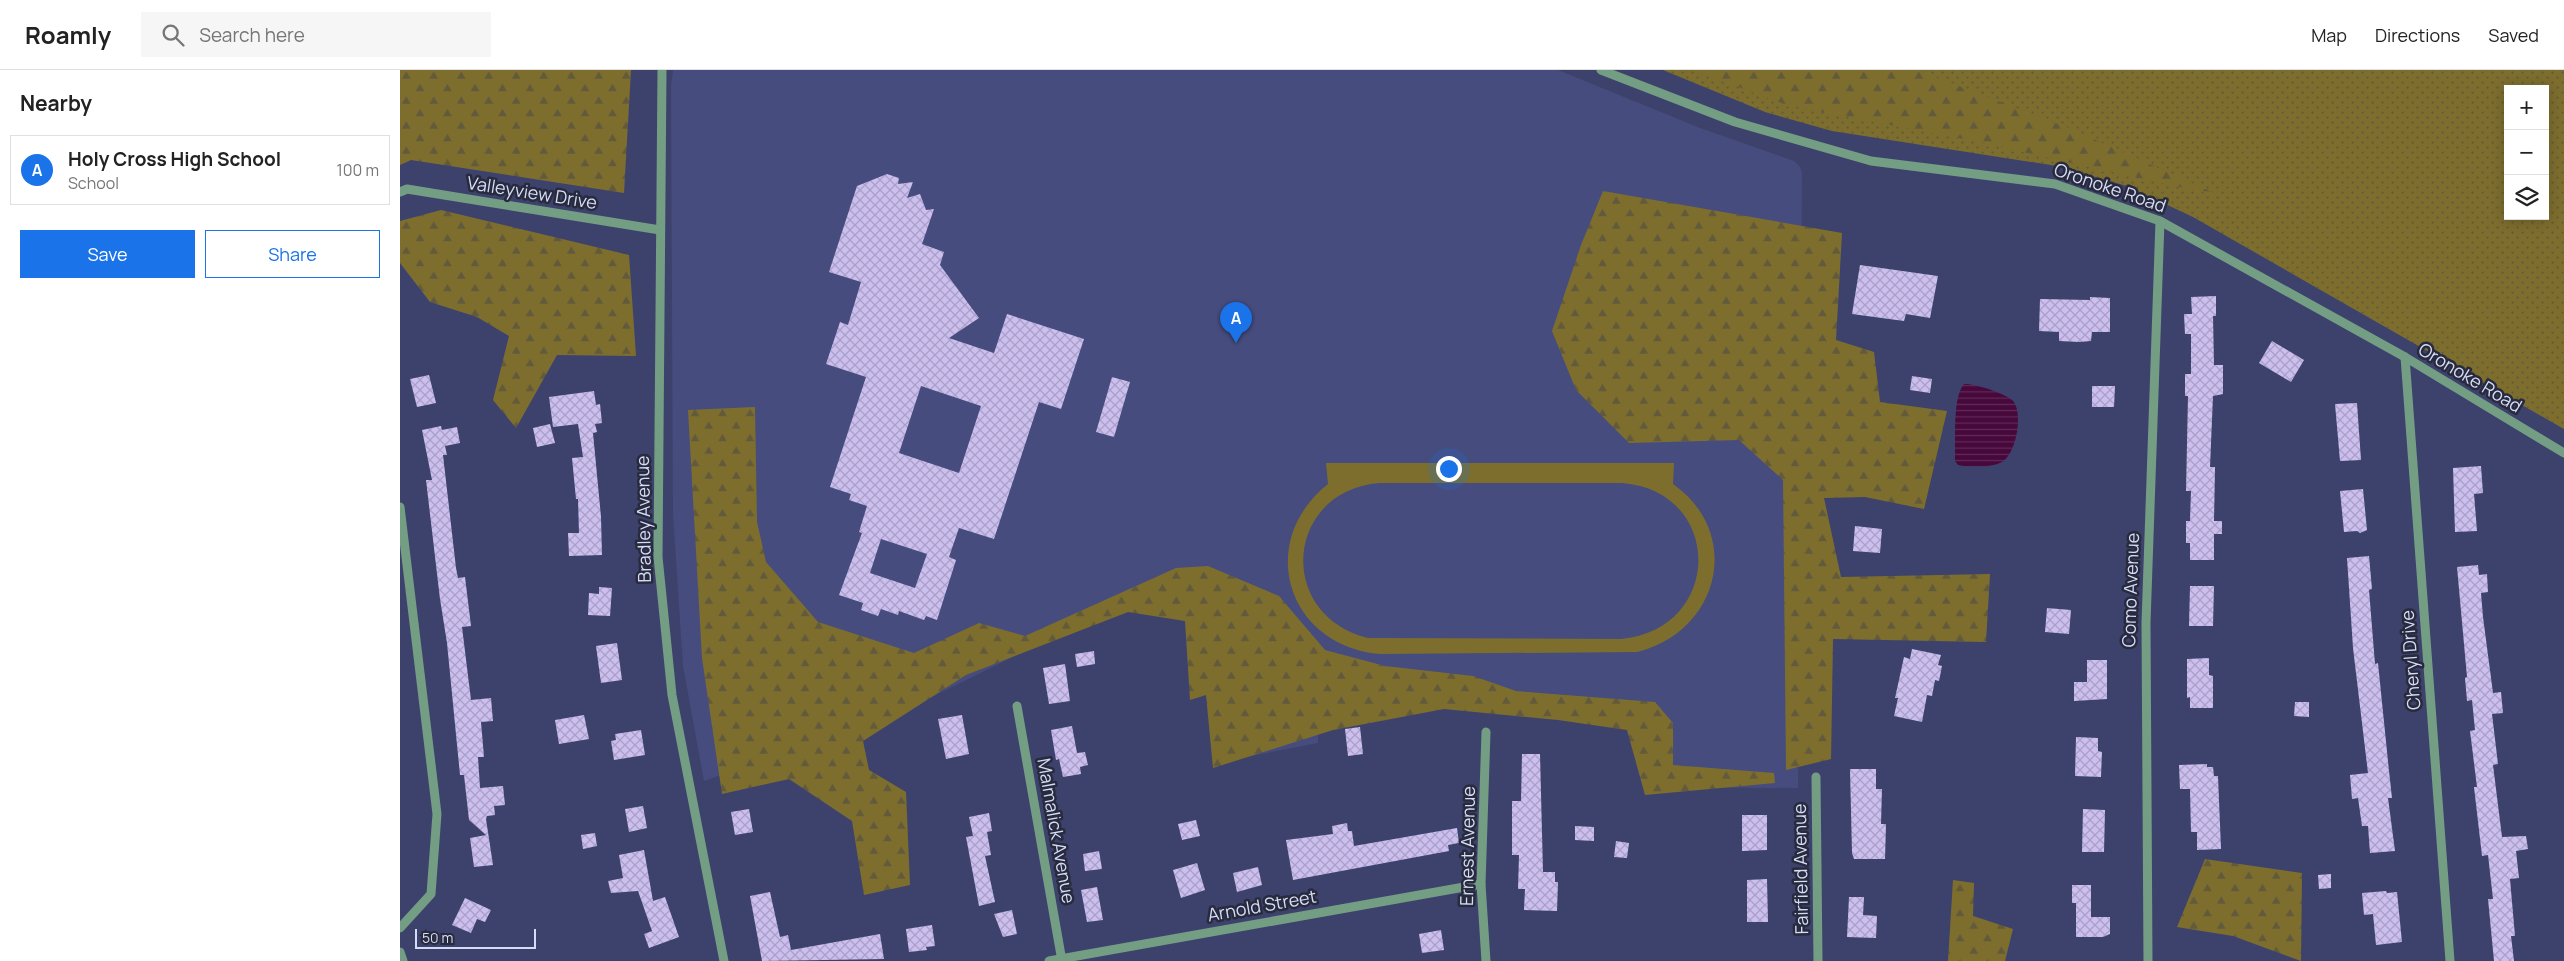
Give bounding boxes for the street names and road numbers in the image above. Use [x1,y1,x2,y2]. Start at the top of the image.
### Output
street label: Oronoke Road [2051,157,2169,217]
street label: Valleyview Drive [465,170,599,214]
street label: Oronoke Road [2414,337,2527,418]
street label: Bradley Avenue [630,455,656,583]
street label: Como Avenue [2116,532,2144,648]
street label: Cheryl Drive [2395,609,2425,711]
street label: Malmalick Avenue [1032,756,1082,905]
street label: Ernest Avenue [1454,786,1480,906]
street label: Fairfield Avenue [1787,803,1813,935]
street label: Arnold Street [1205,884,1318,926]

